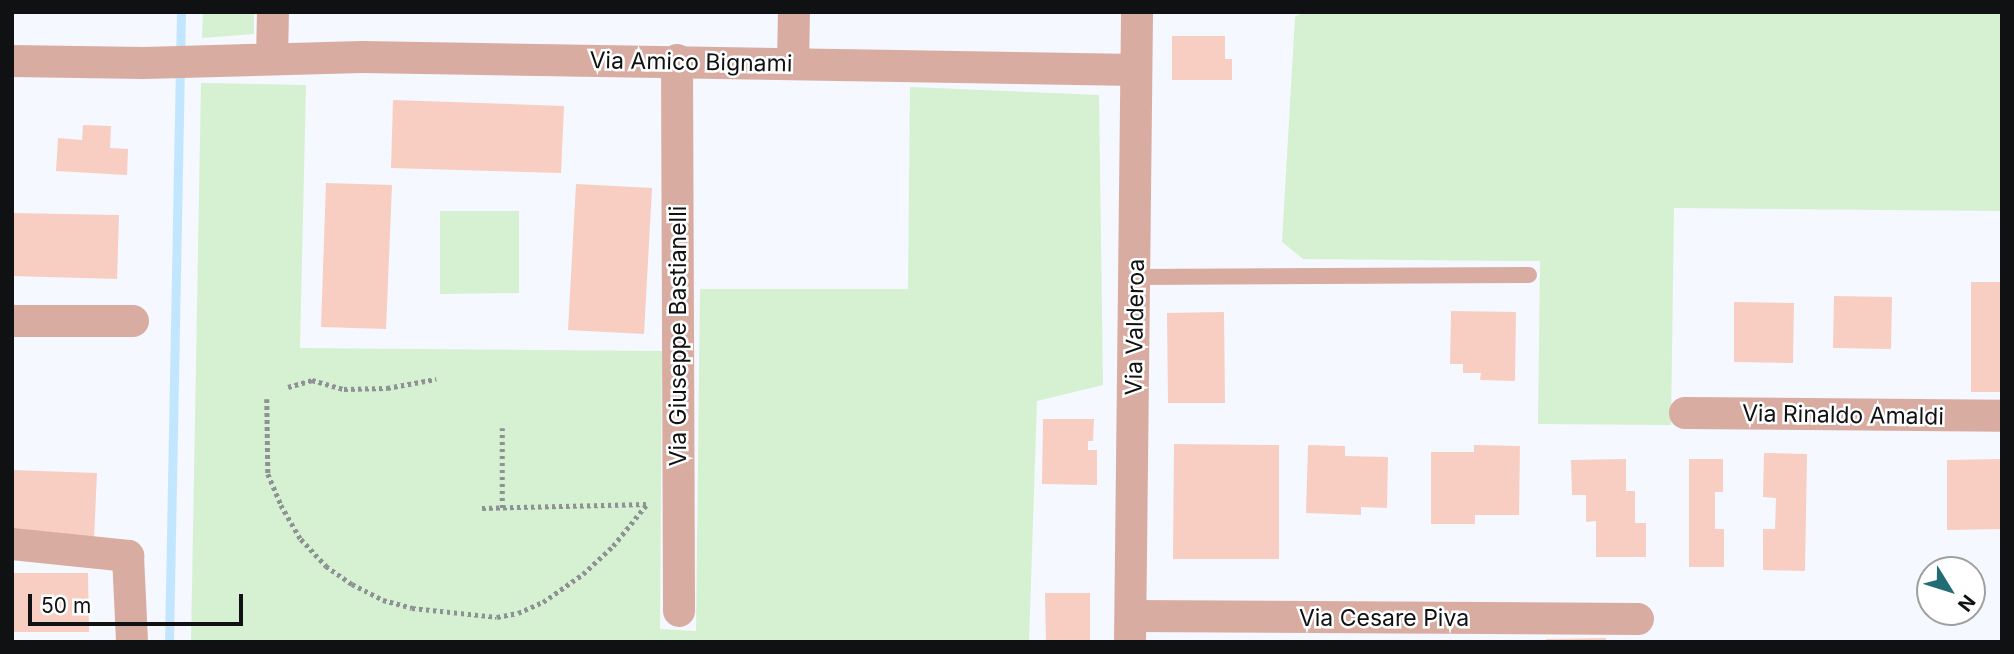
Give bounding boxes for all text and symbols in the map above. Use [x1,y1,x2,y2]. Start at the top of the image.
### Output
street label: Via Amico Bignami [589,46,793,78]
street label: Via Giuseppe Bastianelli [664,206,692,466]
street label: Via Valderoa [1120,258,1150,396]
street label: Via Rinaldo Amaldi [1742,399,1944,431]
north arrow [1916,556,1986,626]
scale bar [32,580,247,624]
text: N [1953,590,1980,616]
text: 50 m [41,593,91,618]
street label: Via Cesare Piva [1299,604,1469,632]

